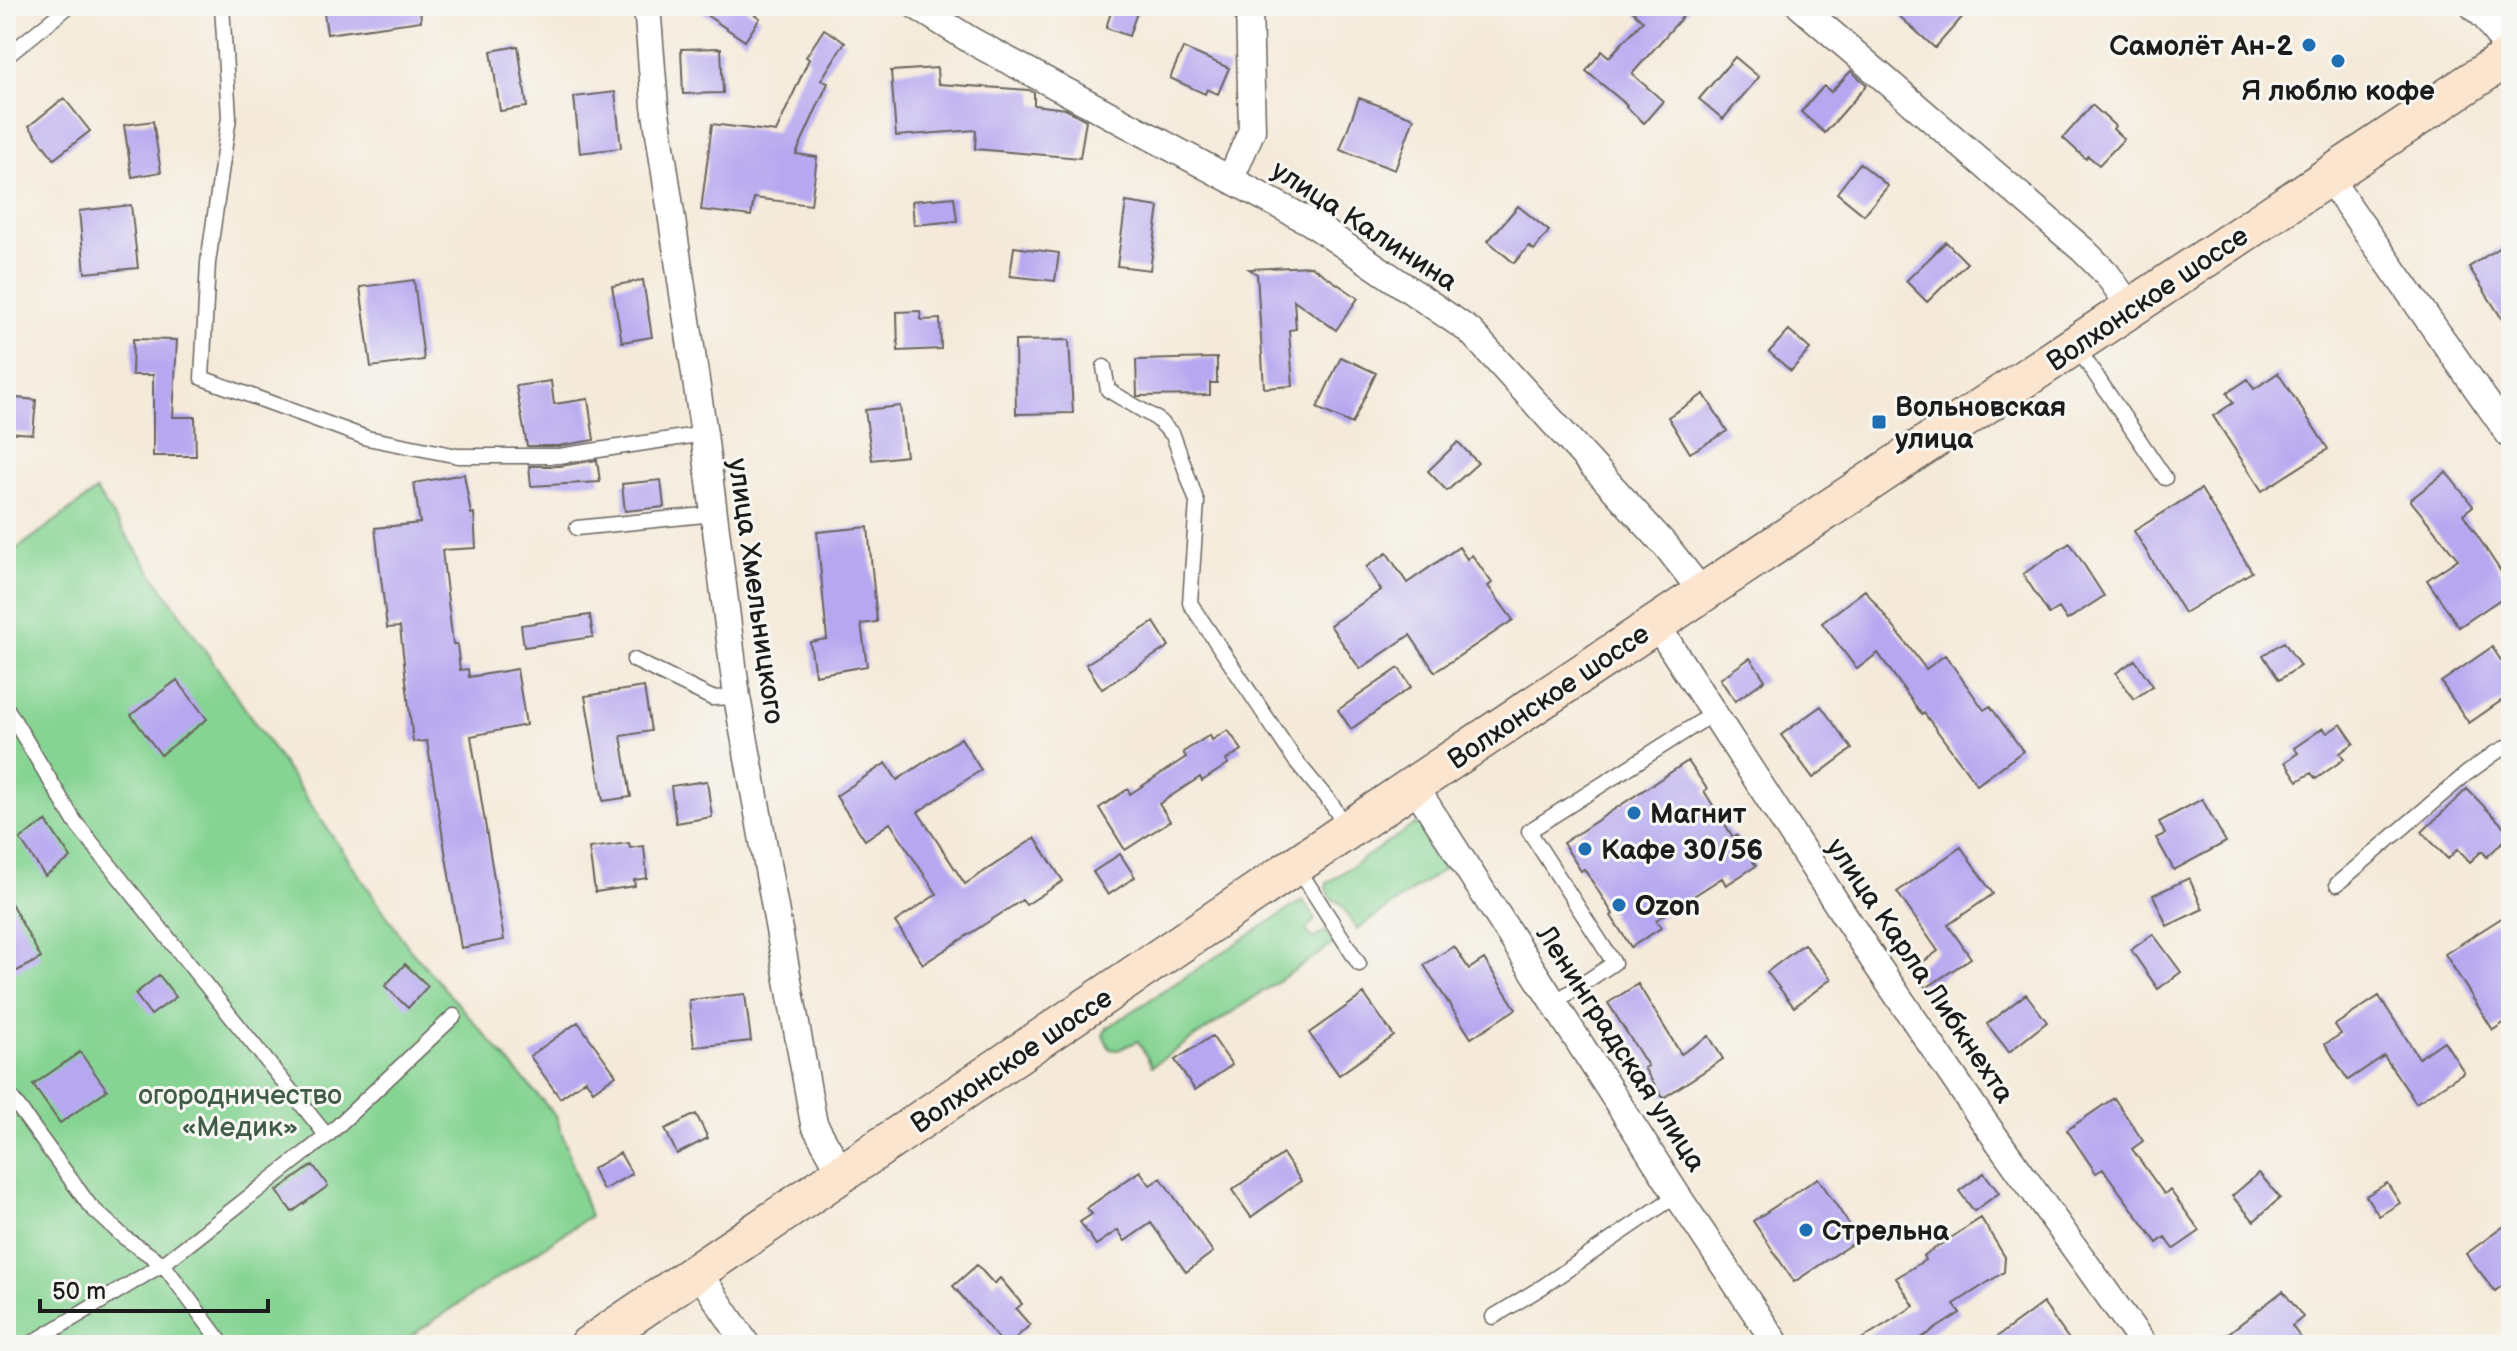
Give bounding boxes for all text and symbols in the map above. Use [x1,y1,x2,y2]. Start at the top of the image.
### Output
place label: Самолёт Ан-2 [2109,30,2293,63]
marker: Самолёт Ан-2 [2300,36,2318,54]
marker: Я люблю кофе [2329,52,2347,70]
place label: Я люблю кофе [2241,75,2435,108]
street label: улица Калинина [1265,154,1464,299]
street label: Волхонское шоссе [2041,220,2255,379]
place label: Вольновская улица [1895,391,2066,456]
marker: Вольновская улица [1870,413,1888,431]
street label: улица Хмельницкого [721,456,790,726]
street label: Волхонское шоссе [1442,618,1656,777]
place label: Магнит [1650,798,1747,831]
marker: Магнит [1625,804,1643,822]
street label: улица Карла Либкнехта [1819,832,2021,1110]
place label: Кафе 30/56 [1601,834,1763,867]
marker: Кафе 30/56 [1576,840,1594,858]
place label: Ozon [1635,890,1700,923]
marker: Ozon [1610,896,1628,914]
street label: Ленинградская улица [1528,919,1713,1178]
street label: Волхонское шоссе [905,982,1119,1141]
park label: огородничество «Медик» [138,1079,342,1144]
place label: Стрельна [1822,1215,1950,1248]
marker: Стрельна [1797,1221,1815,1239]
scale bar [40,1263,268,1313]
text: 50 m [52,1277,106,1306]

